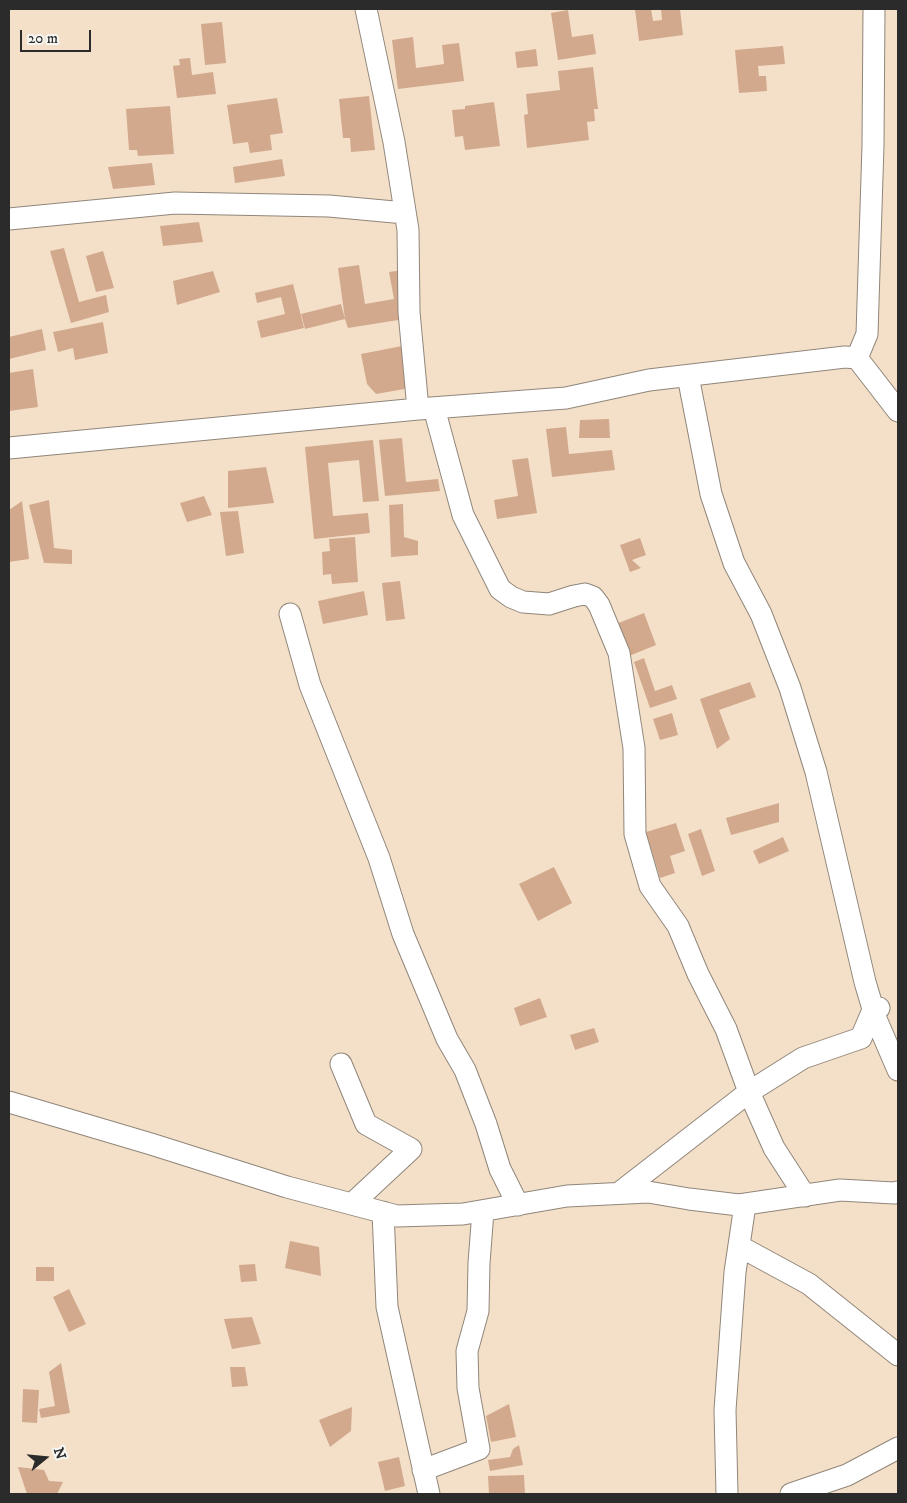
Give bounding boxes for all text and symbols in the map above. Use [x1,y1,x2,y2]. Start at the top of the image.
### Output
scale bar [22,20,94,52]
text: 20 m [28,29,58,48]
north arrow [20,1433,70,1483]
text: N [49,1445,70,1462]

